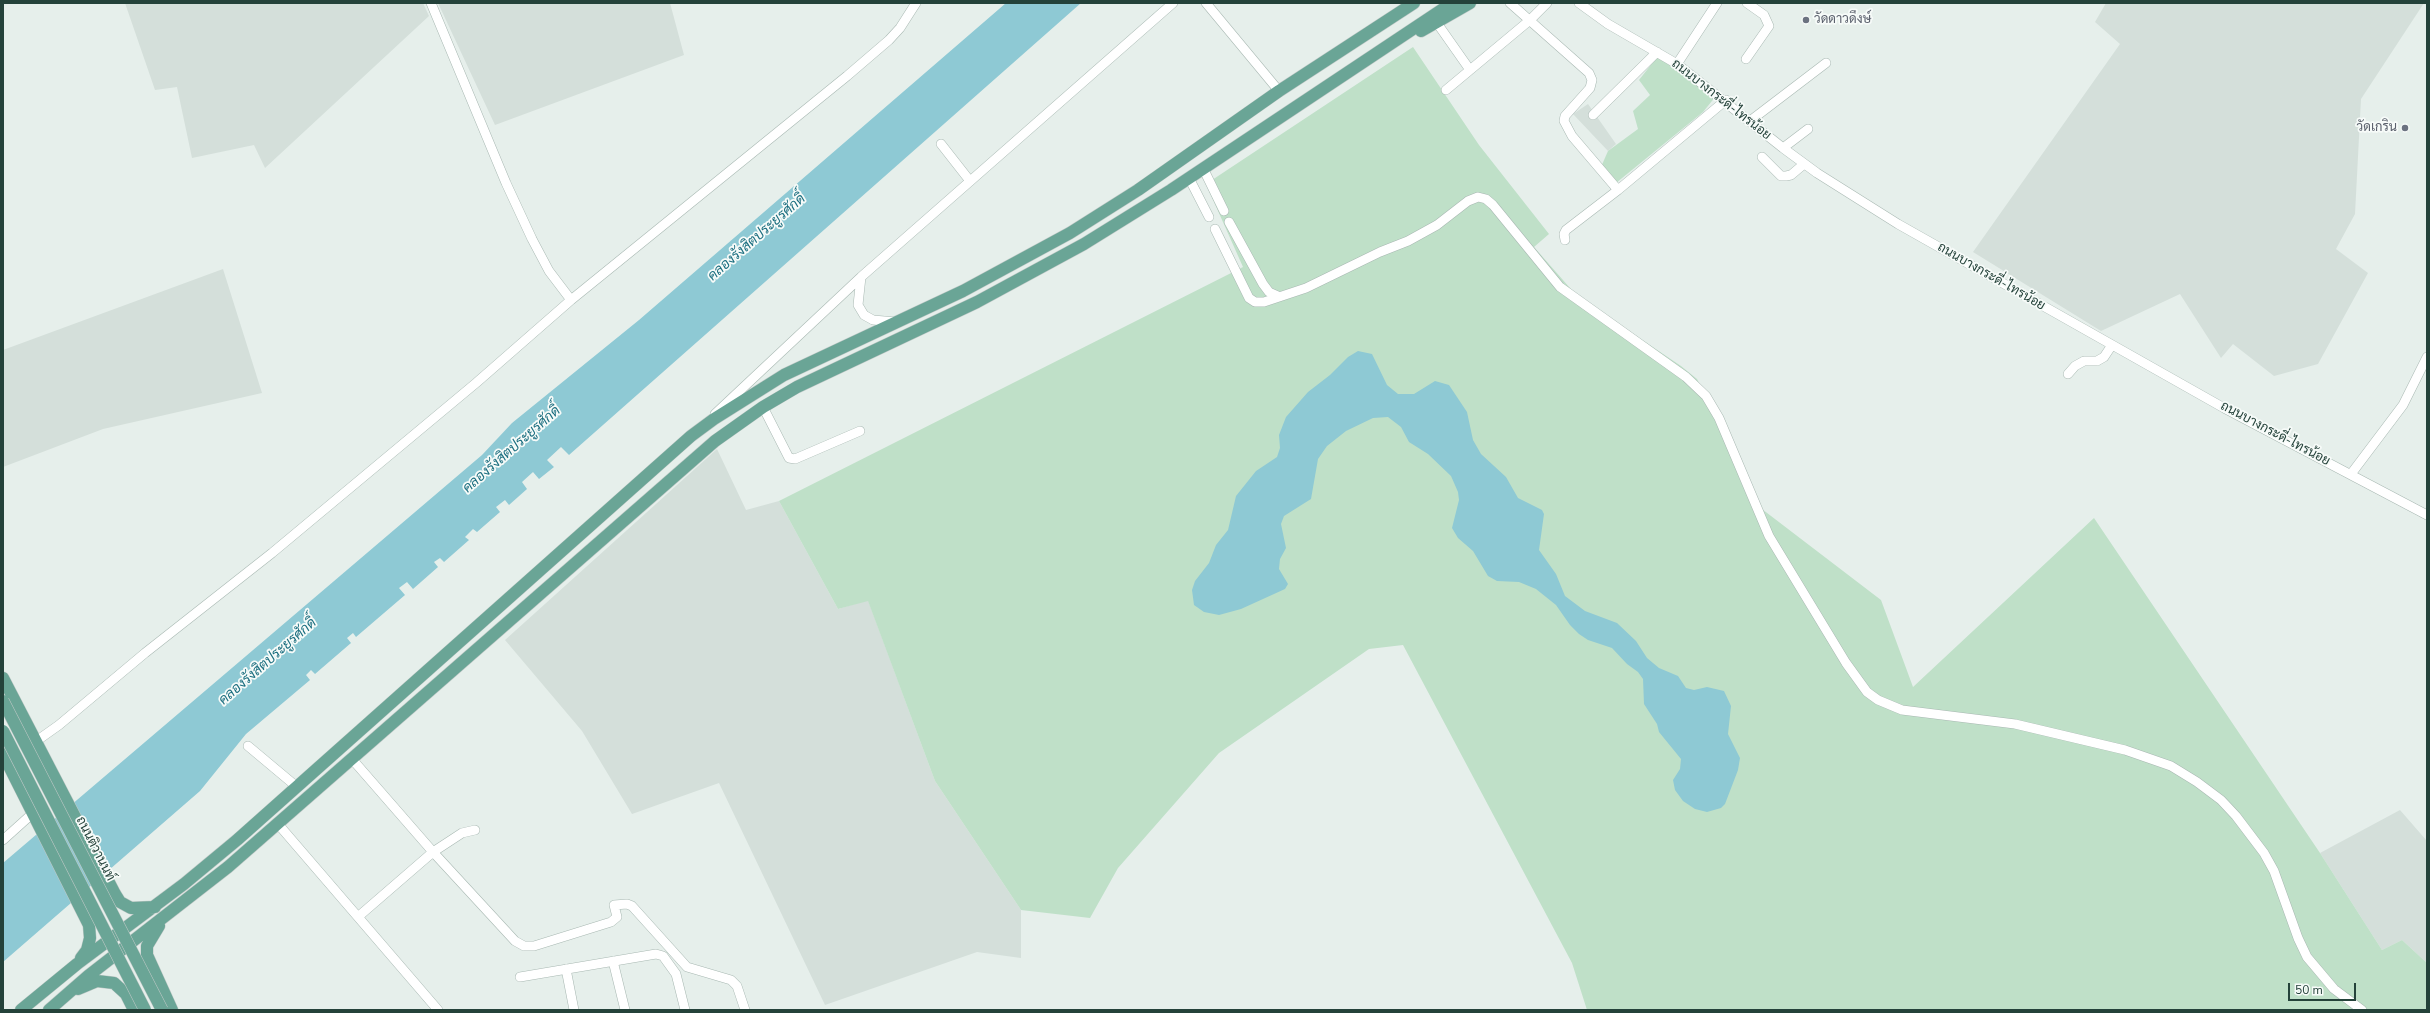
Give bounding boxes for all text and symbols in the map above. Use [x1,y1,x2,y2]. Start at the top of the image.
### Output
place label: วัดดาวดึงษ์ [1814,12,1871,28]
marker: วัดดาวดึงษ์ [1801,15,1811,25]
street label: ถนนบางกระดี่-ไทรน้อย [1668,56,1774,144]
place label: วัดเกริน [2357,120,2397,136]
marker: วัดเกริน [2400,123,2410,133]
water label: คลองรังสิตประยูรศักดิ์ [705,191,809,285]
street label: ถนนบางกระดี่-ไทรน้อย [1934,240,2048,314]
street label: ถนนบางกระดี่-ไทรน้อย [2218,399,2332,469]
water label: คลองรังสิตประยูรศักดิ์ [460,403,564,497]
water label: คลองรังสิตประยูรศักดิ์ [216,615,320,709]
street label: ถนนติวานนท์ [72,814,118,884]
scale bar [2290,975,2358,1001]
text: 50 m [2295,982,2323,998]

